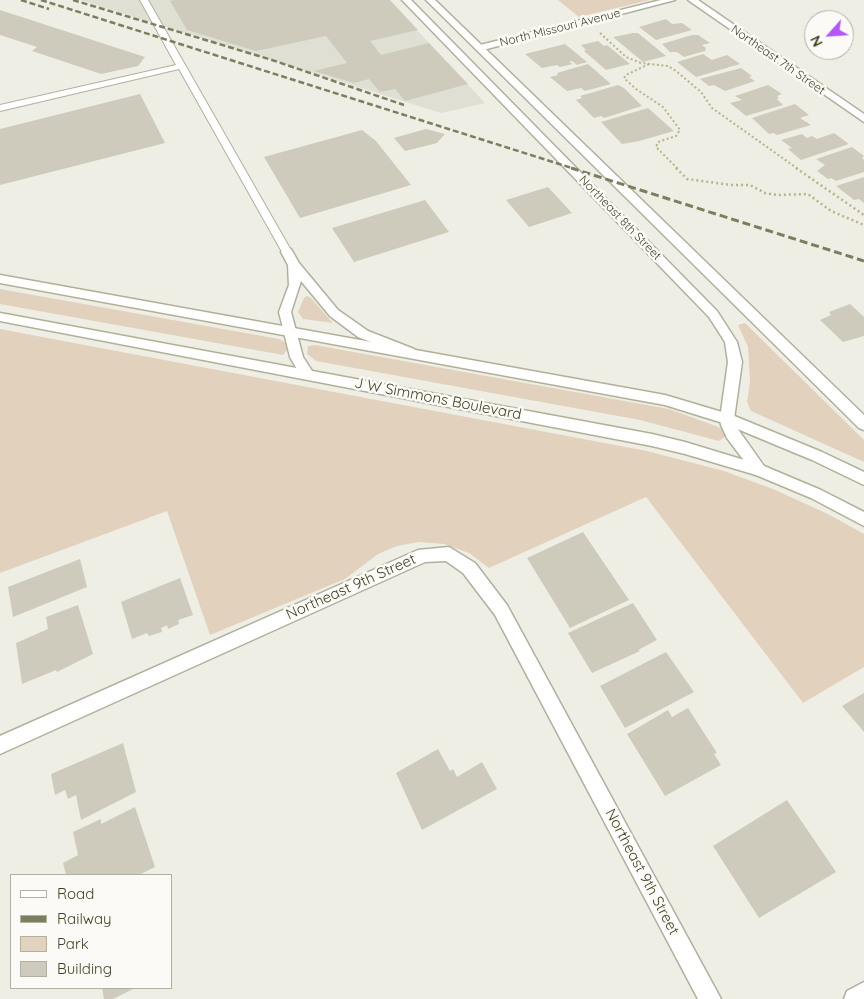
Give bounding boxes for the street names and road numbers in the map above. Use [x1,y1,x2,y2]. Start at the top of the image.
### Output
street label: North Missouri Avenue [498,6,622,50]
street label: Northeast 7th Street [728,22,828,98]
street label: Northeast 8th Street [576,173,664,263]
street label: J W Simmons Boulevard [353,374,523,424]
street label: Northeast 9th Street [283,550,419,624]
street label: Northeast 9th Street [601,806,683,938]

